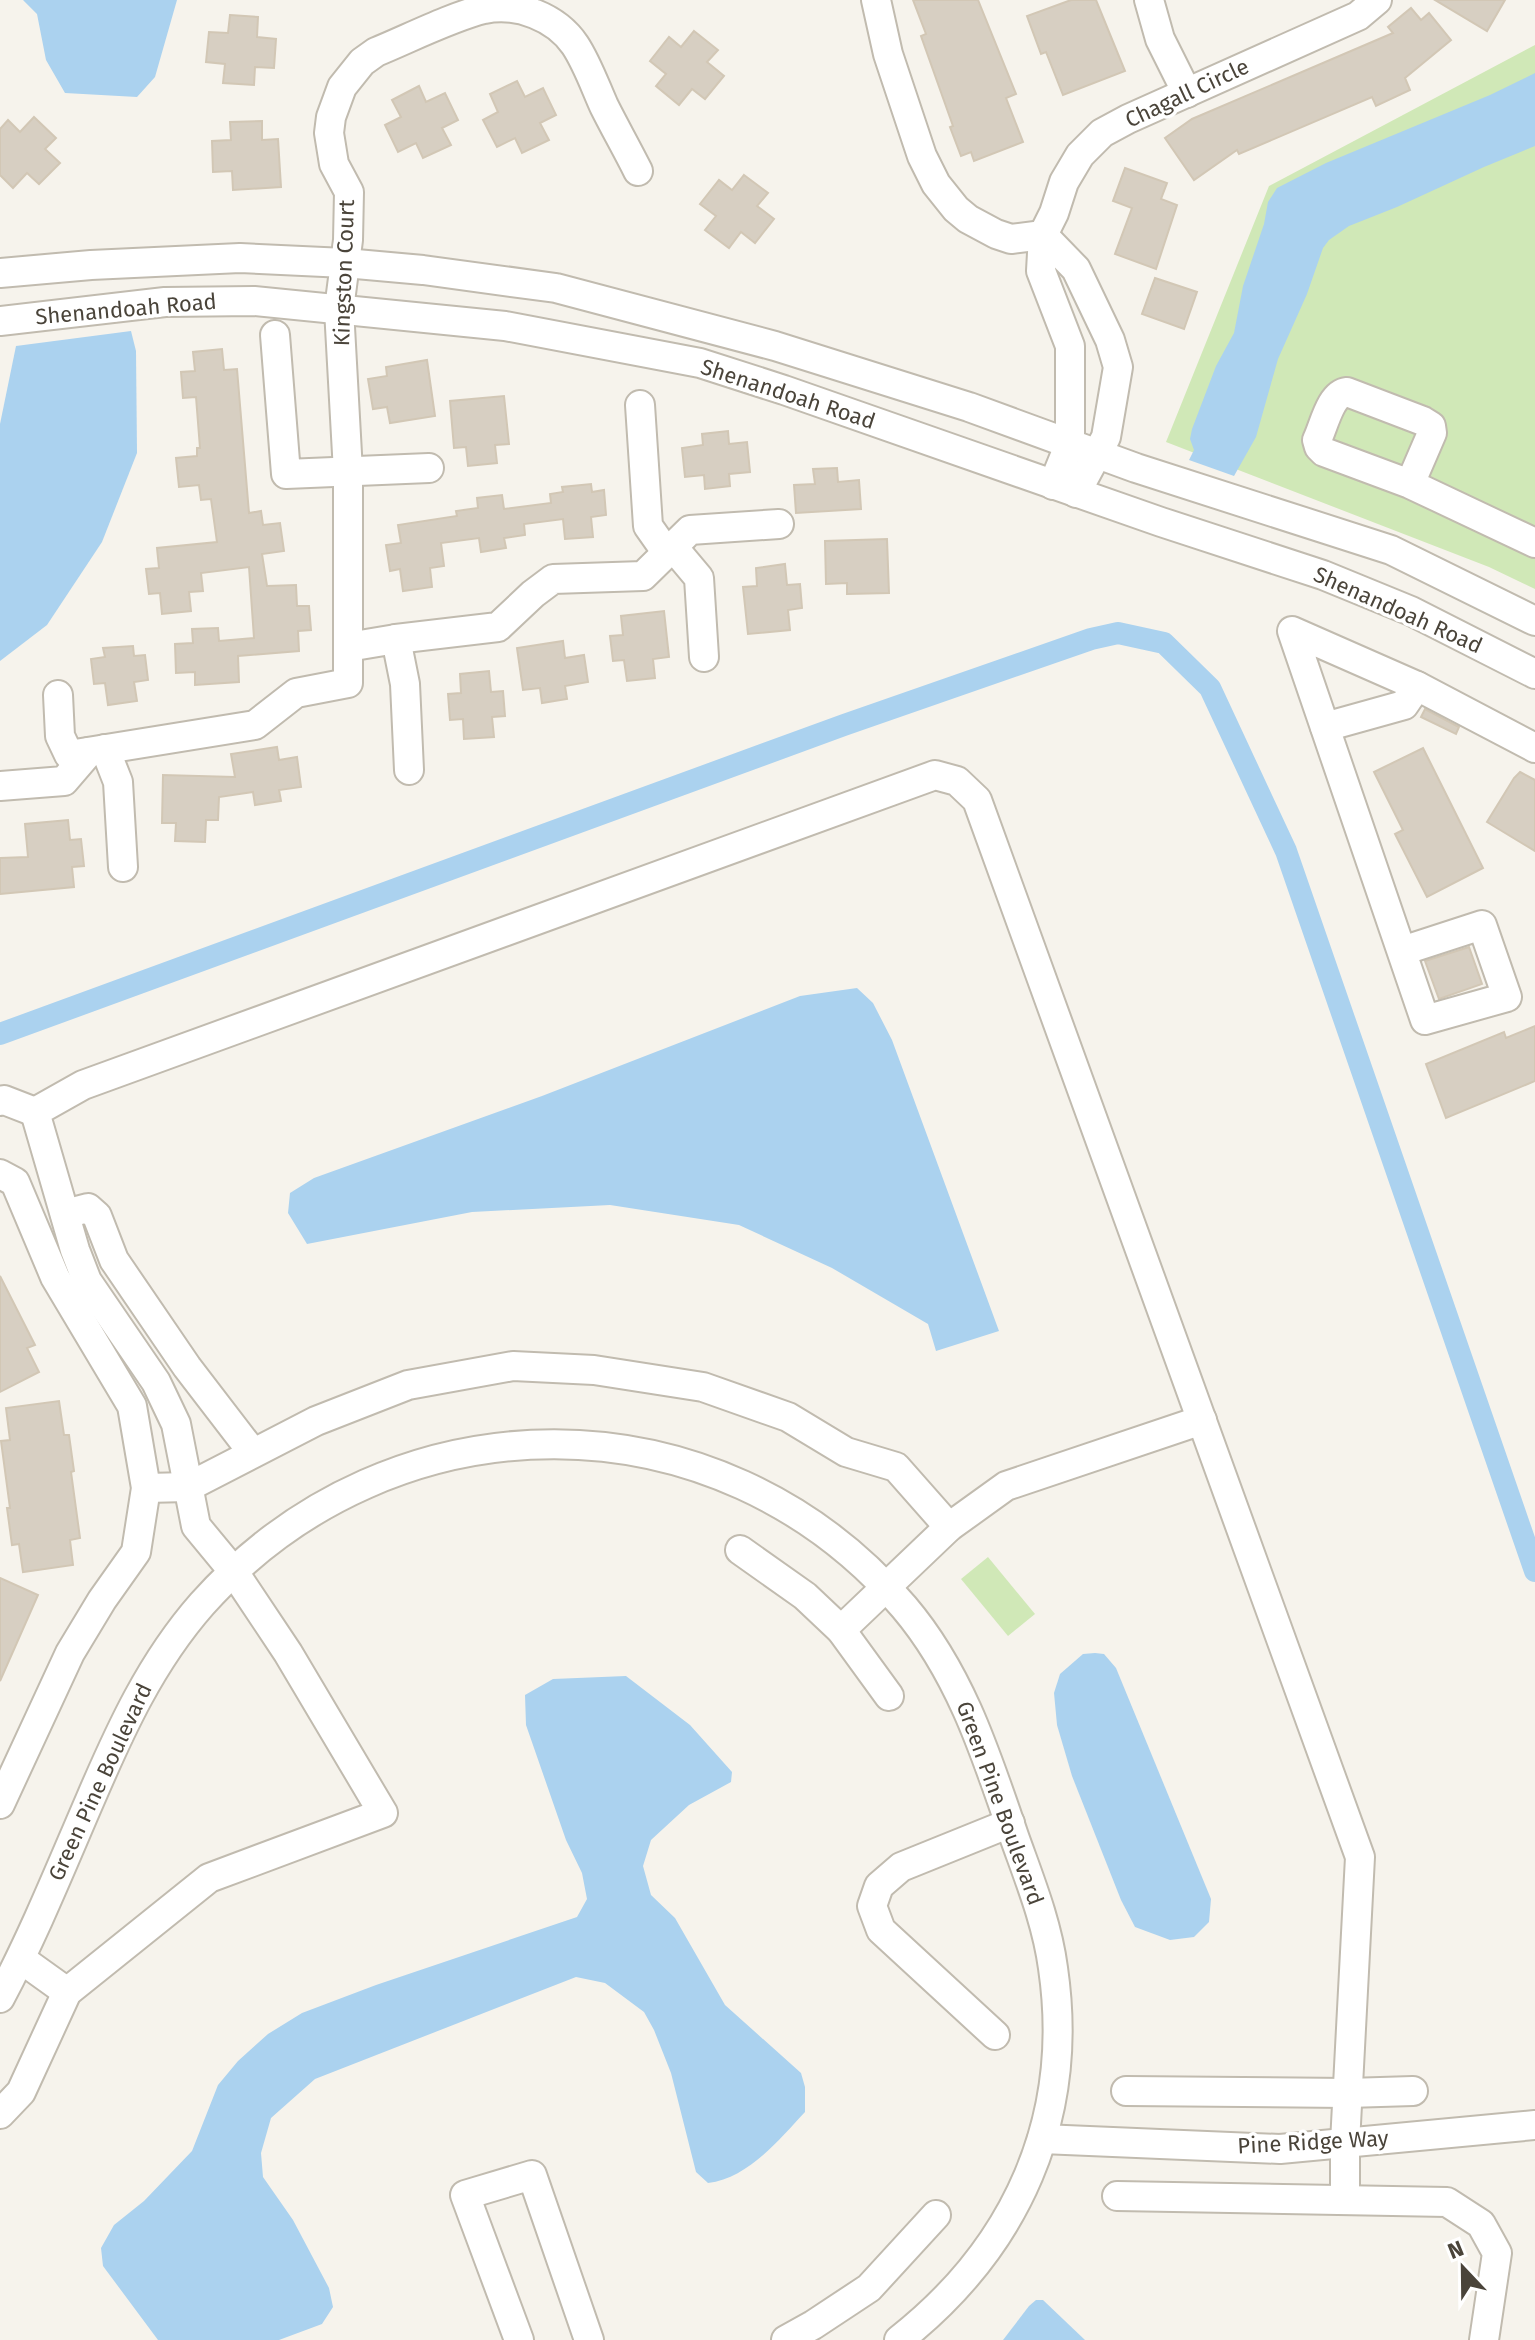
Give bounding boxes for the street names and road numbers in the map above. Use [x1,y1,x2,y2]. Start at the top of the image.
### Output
street label: Chagall Circle [1121,53,1253,133]
street label: Kingston Court [328,199,360,347]
street label: Shenandoah Road [34,288,218,330]
street label: Shenandoah Road [697,353,879,435]
street label: Shenandoah Road [1309,561,1487,659]
street label: Green Pine Boulevard [42,1679,158,1885]
street label: Green Pine Boulevard [951,1697,1049,1909]
street label: Pine Ridge Way [1237,2125,1389,2159]

